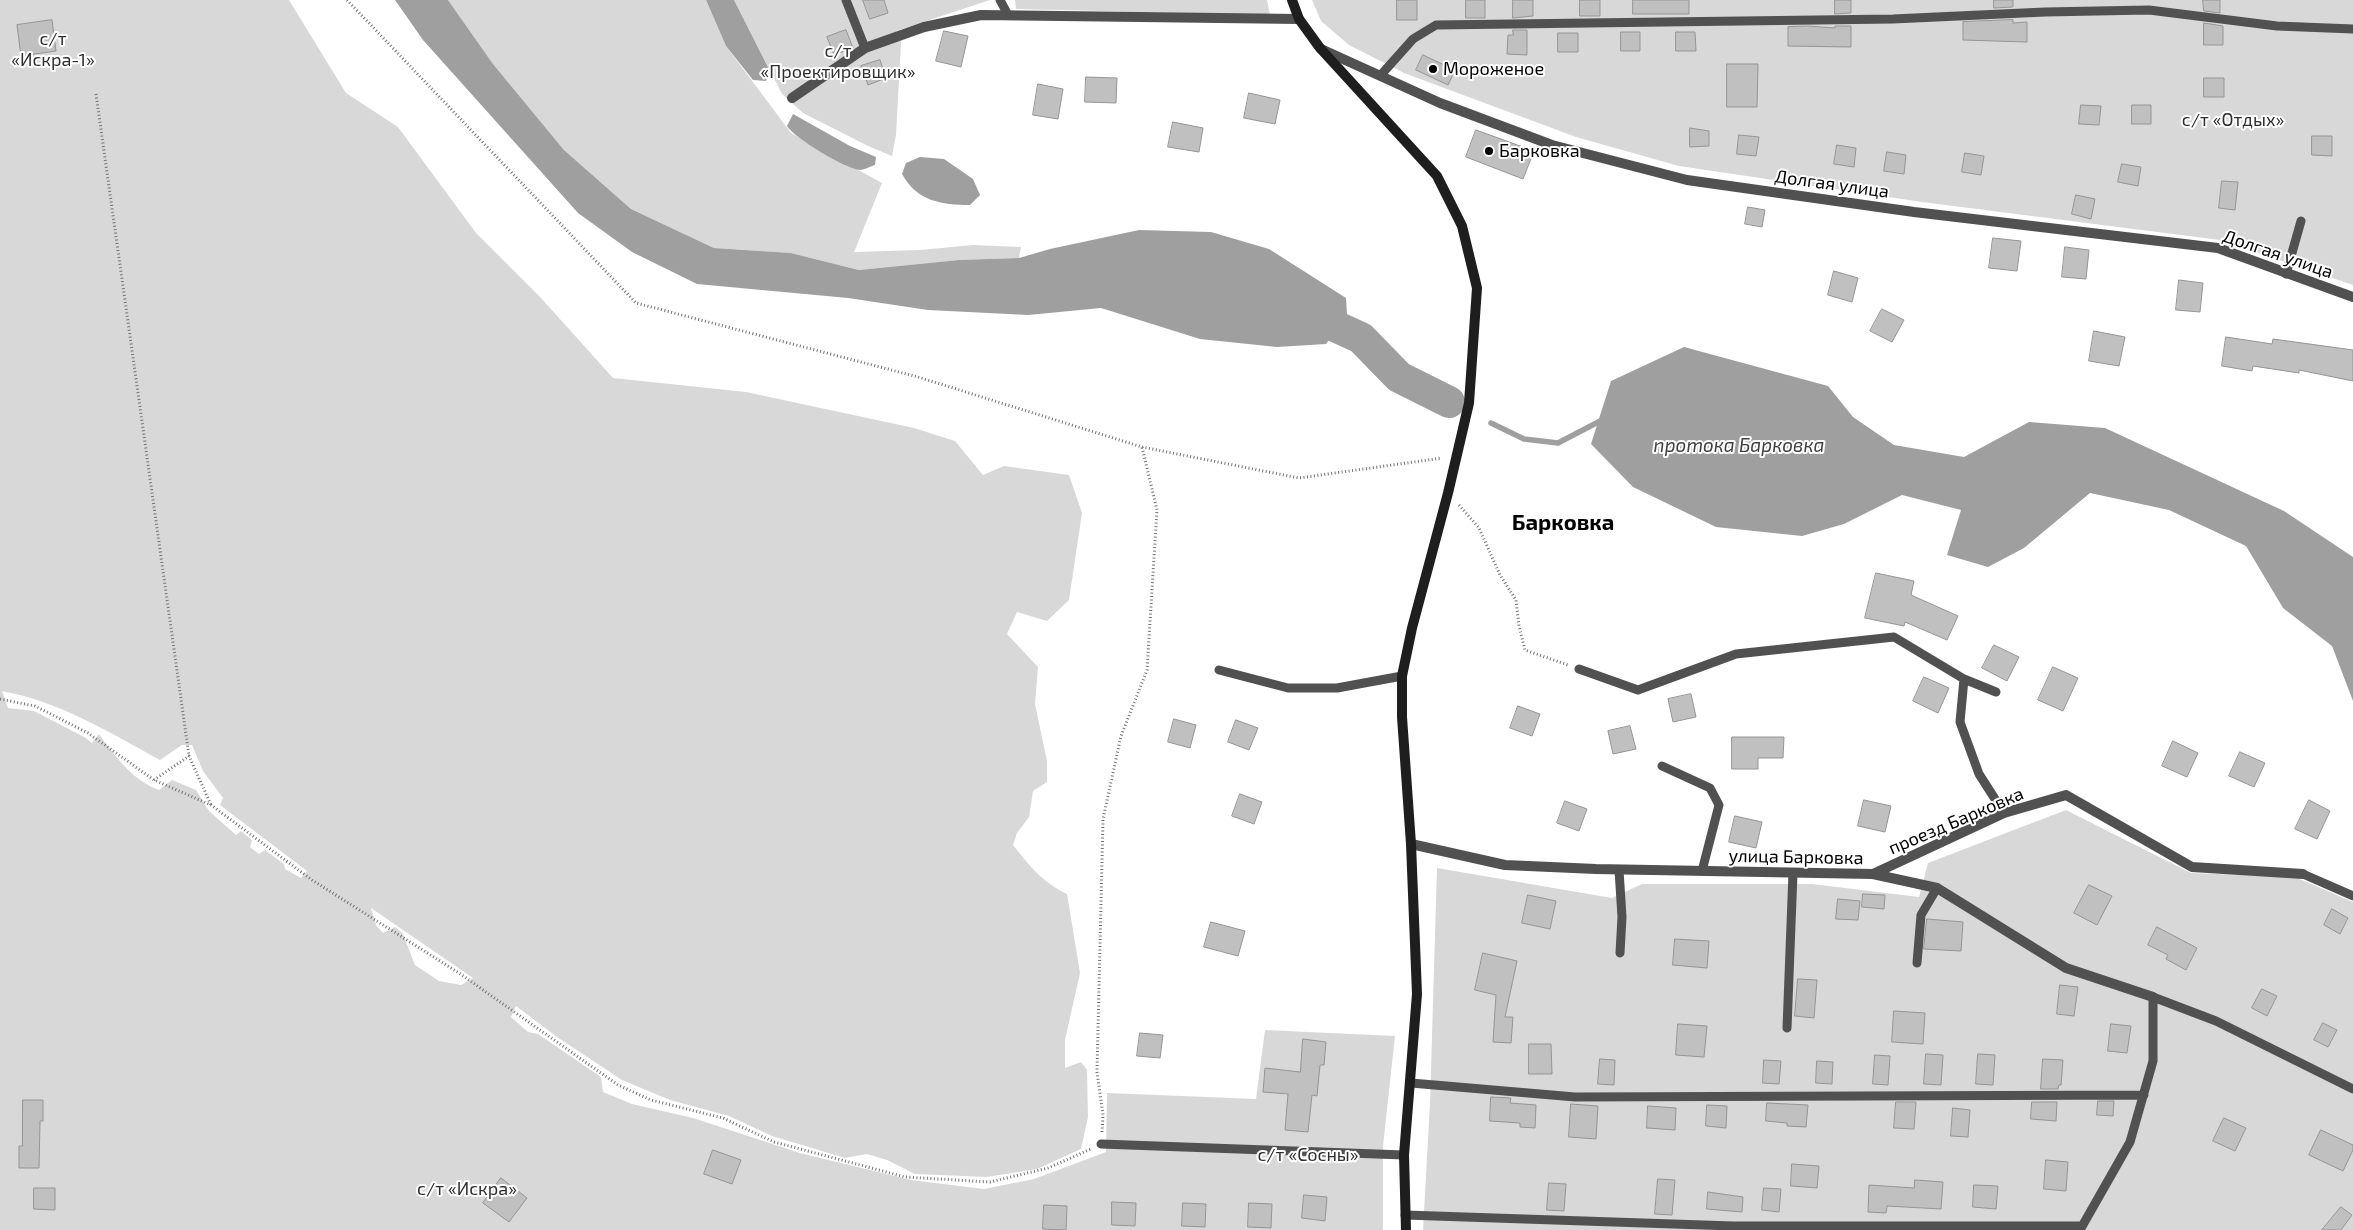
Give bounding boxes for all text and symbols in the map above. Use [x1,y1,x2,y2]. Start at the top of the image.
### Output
park label: с/т «Искра-1» [11,28,95,70]
park label: с/т «Проектировщик» [761,40,915,82]
place label: Мороженое [1443,58,1544,80]
marker: Мороженое [1427,63,1439,75]
park label: с/т «Отдых» [2182,109,2284,131]
place label: Барковка [1499,140,1580,162]
marker: Барковка [1483,145,1495,157]
street label: Долгая улица [1774,165,1890,203]
street label: Долгая улица [2220,225,2336,283]
water label: протока Барковка [1654,435,1824,457]
district label: Барковка [1512,510,1614,536]
street label: проезд Барковка [1885,783,2027,859]
street label: улица Барковка [1728,845,1864,869]
park label: с/т «Сосны» [1257,1144,1359,1166]
park label: с/т «Искра» [417,1178,517,1200]

